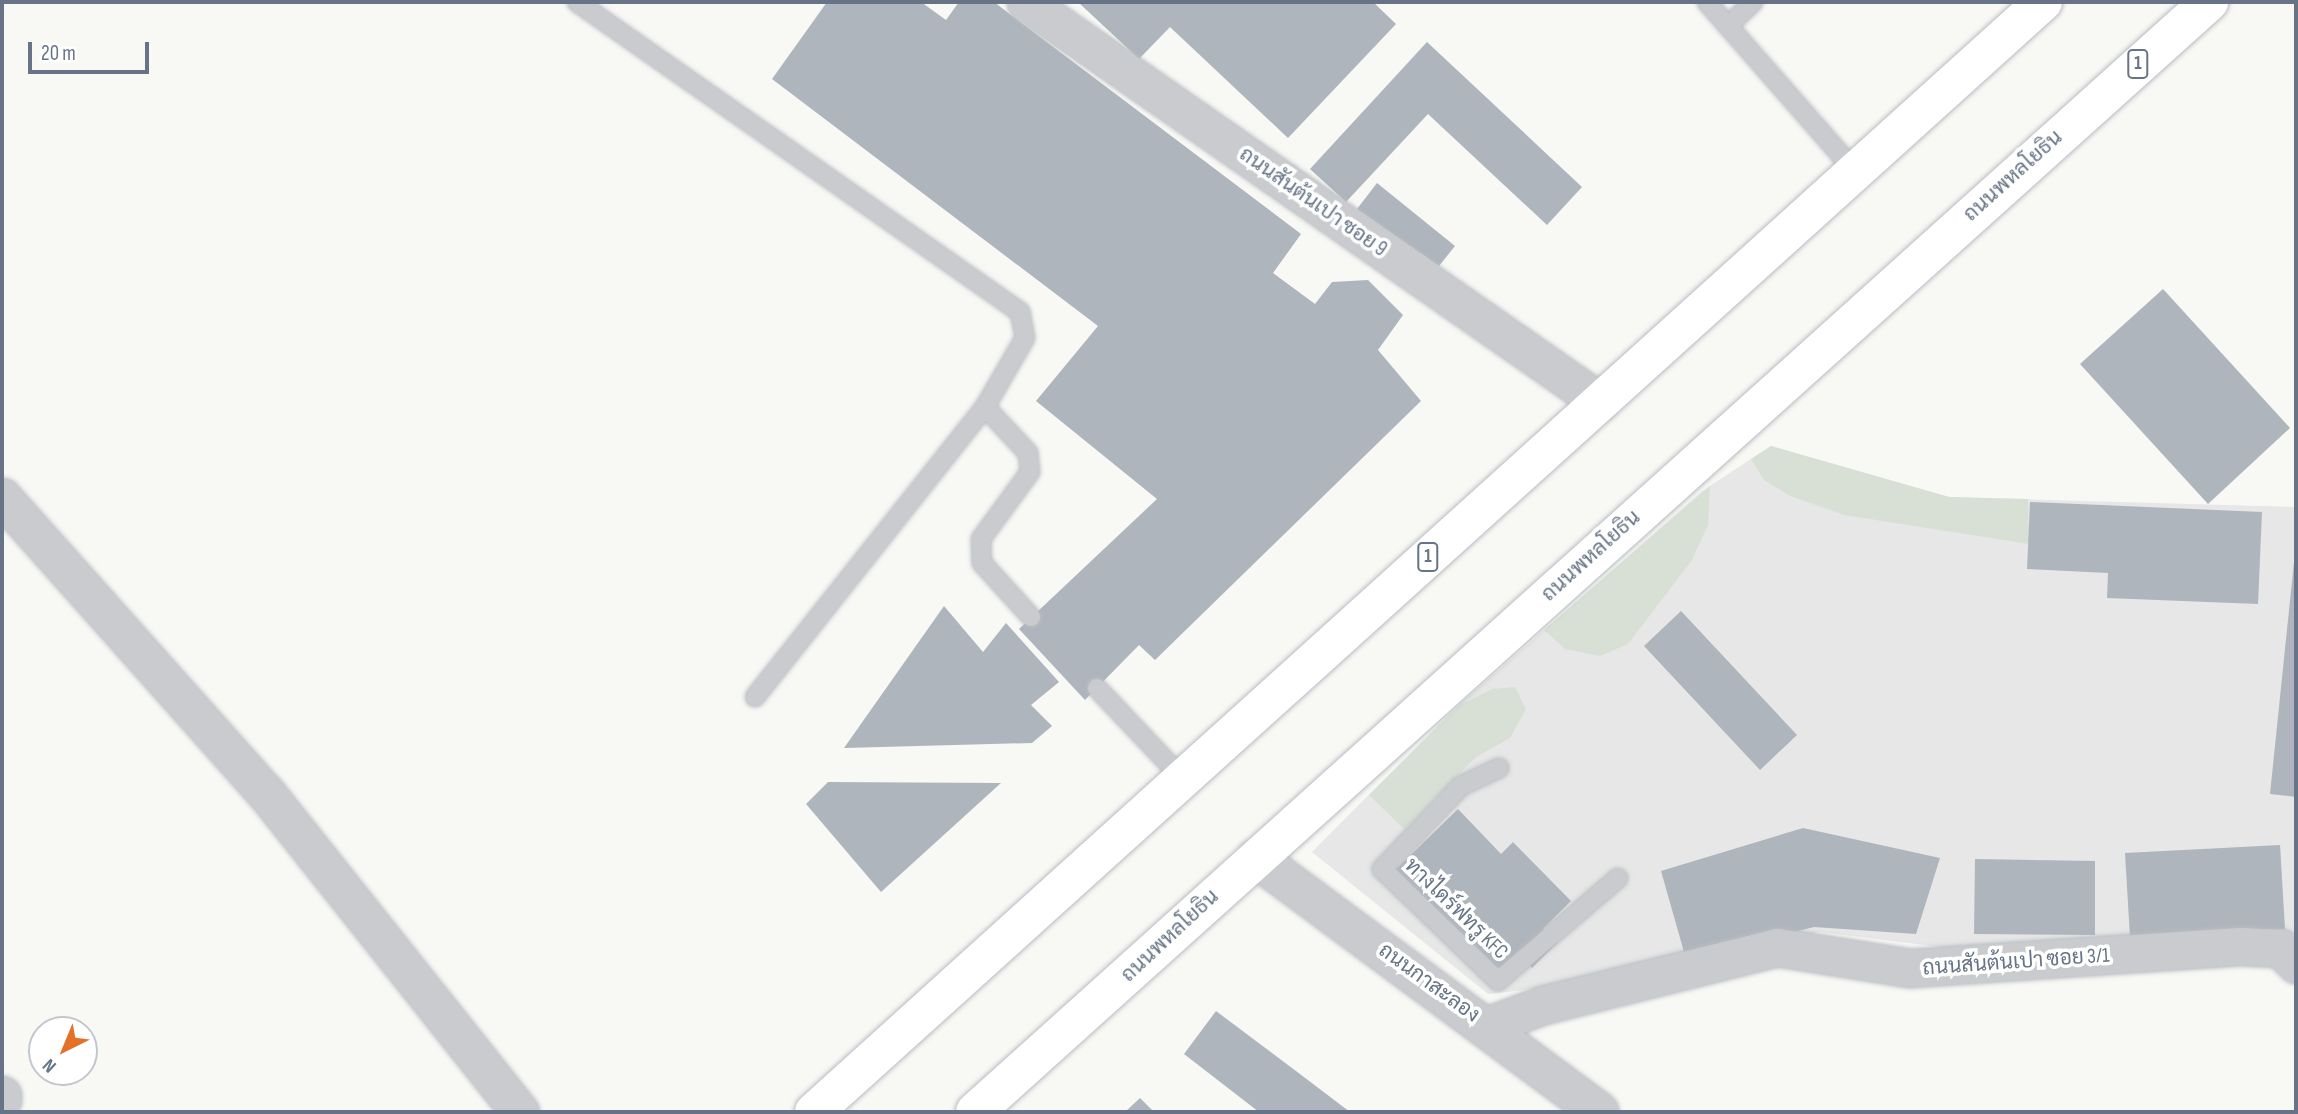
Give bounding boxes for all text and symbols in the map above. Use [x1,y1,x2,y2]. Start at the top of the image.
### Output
scale bar [32,28,152,72]
text: 20 m [41,41,76,66]
road number: 1 [2126,48,2150,80]
street label: ถนนพหลโยธิน [1958,125,2068,227]
street label: ถนนสันต้นเปา ซอย 9 [1234,142,1392,262]
street label: ถนนพหลโยธิน [1536,505,1646,607]
road number: 1 [1416,542,1440,572]
street label: ทางไดร์ฟทรู KFC [1399,853,1513,965]
street label: ถนนพหลโยธิน [1116,884,1224,988]
street label: ถนนกาสะลอง [1374,938,1484,1028]
street label: ถนนสันต้นเปา ซอย 3/1 [1922,943,2110,981]
north arrow [28,1016,98,1086]
text: N [38,1053,61,1077]

